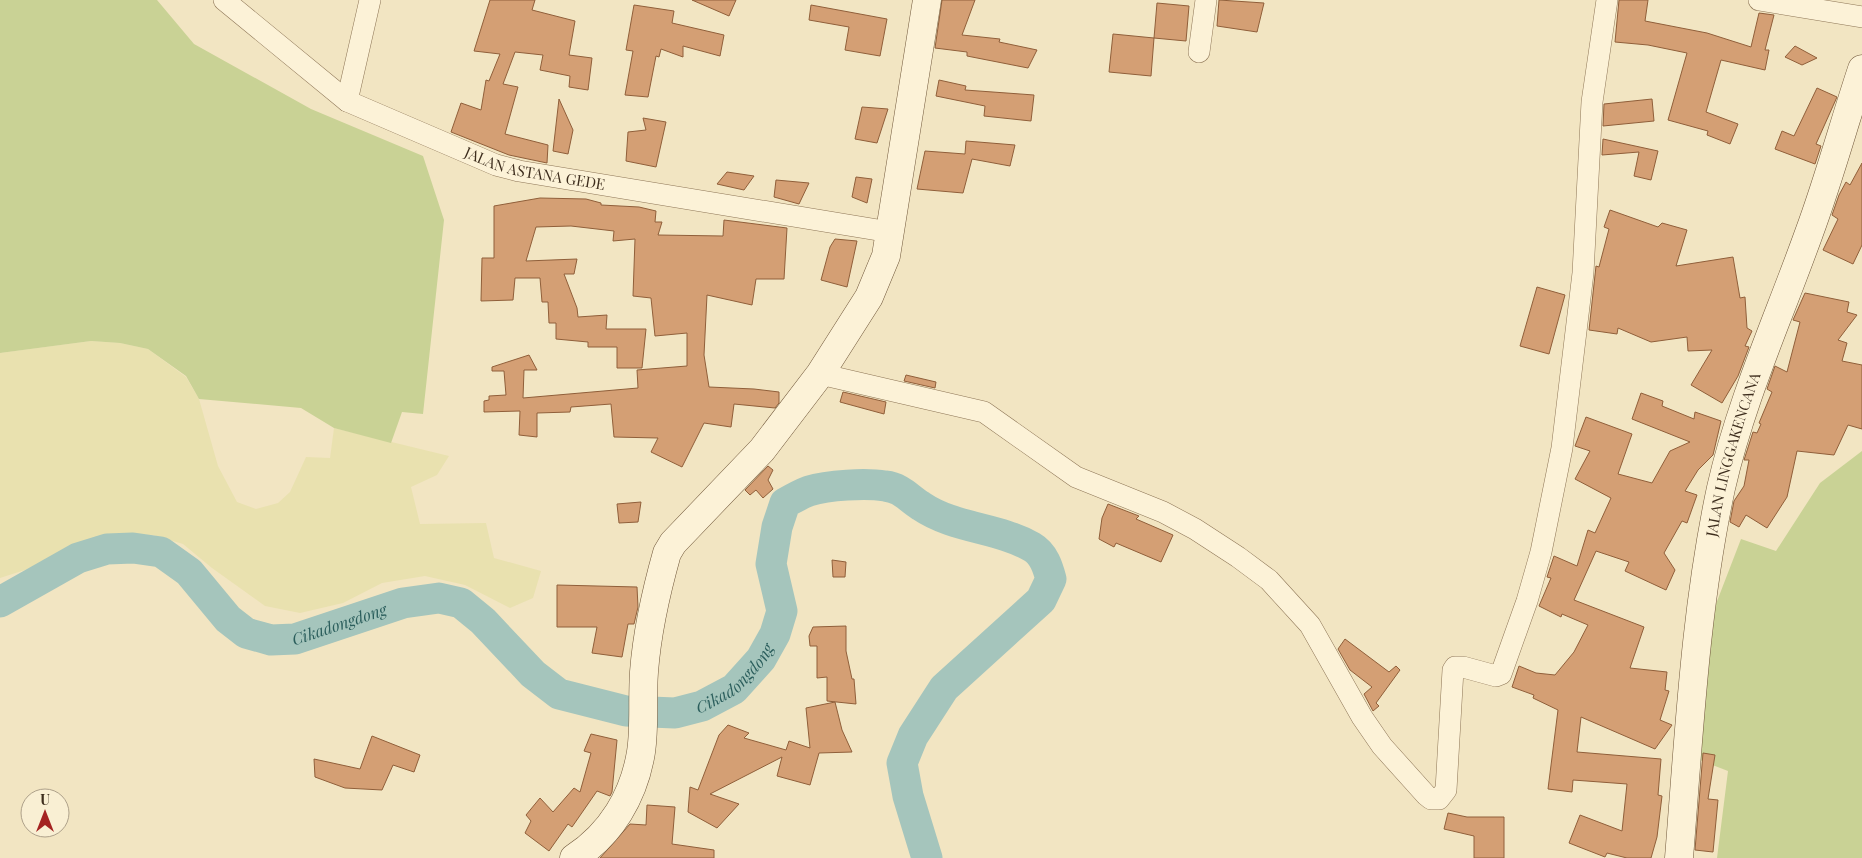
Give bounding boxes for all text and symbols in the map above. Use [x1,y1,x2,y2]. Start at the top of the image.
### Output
street label: JALAN ASTANA GEDE [461,141,607,194]
street label: JALAN LINGGAKENCANA [1701,369,1765,539]
water label: Cikadongdong [289,598,391,649]
water label: Cikadongdong [694,638,779,717]
north arrow [20,788,70,838]
text: U [40,790,50,809]

